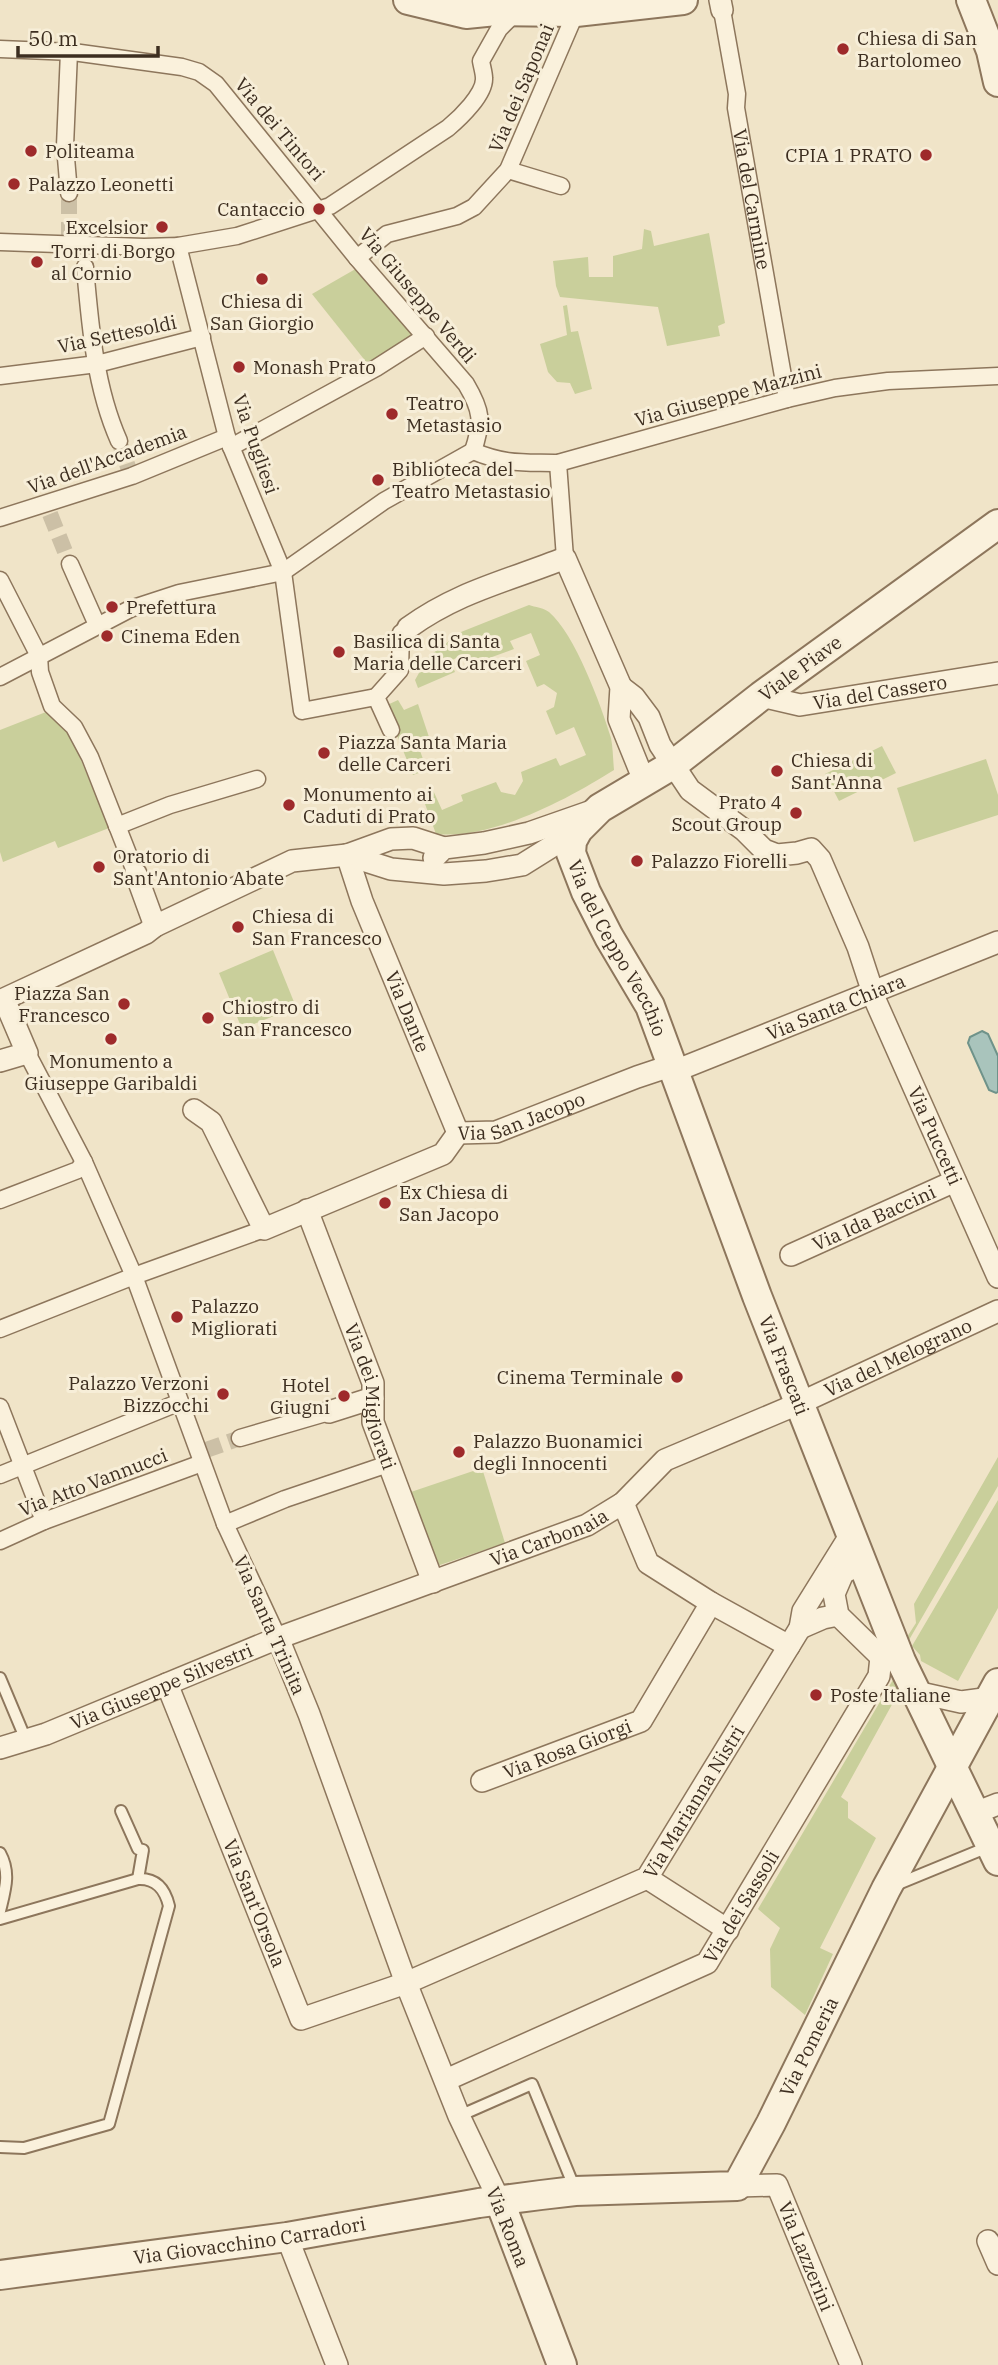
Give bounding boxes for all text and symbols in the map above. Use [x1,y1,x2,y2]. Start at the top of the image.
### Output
scale bar [18,14,158,58]
street label: Via dei Saponai [483,20,559,156]
text: 50 m [28,24,78,52]
place label: Chiesa di San Bartolomeo [857,26,977,72]
marker: Chiesa di San Bartolomeo [835,41,851,57]
street label: Via dei Tintori [230,72,330,186]
street label: Via del Carmine [728,127,776,271]
place label: Politeama [45,139,135,163]
marker: Politeama [23,143,39,159]
place label: CPIA 1 PRATO [785,143,912,167]
marker: CPIA 1 PRATO [918,147,934,163]
place label: Palazzo Leonetti [28,172,174,196]
marker: Palazzo Leonetti [6,176,22,192]
place label: Cantaccio [217,197,305,221]
marker: Cantaccio [311,201,327,217]
place label: Excelsior [66,215,149,239]
marker: Excelsior [154,219,170,235]
street label: Via Giuseppe Verdi [354,222,482,368]
place label: Torri di Borgo al Cornio [51,239,175,285]
marker: Torri di Borgo al Cornio [29,254,45,270]
marker: Chiesa di San Giorgio [254,271,270,287]
place label: Chiesa di San Giorgio [210,289,314,335]
street label: Via Settesoldi [55,310,179,358]
place label: Monash Prato [253,355,376,379]
marker: Monash Prato [231,359,247,375]
street label: Via Giuseppe Mazzini [632,359,824,431]
street label: Via Pugliesi [228,391,284,497]
place label: Teatro Metastasio [406,391,502,437]
marker: Teatro Metastasio [384,406,400,422]
street label: Via dell'Accademia [24,419,190,499]
place label: Biblioteca del Teatro Metastasio [392,457,550,503]
marker: Biblioteca del Teatro Metastasio [370,472,386,488]
place label: Prefettura [126,595,217,619]
marker: Prefettura [104,599,120,615]
place label: Cinema Eden [121,624,240,648]
marker: Cinema Eden [99,628,115,644]
place label: Basilica di Santa Maria delle Carceri [353,629,522,675]
street label: Viale Piave [754,630,846,706]
marker: Basilica di Santa Maria delle Carceri [331,644,347,660]
street label: Via del Cassero [811,669,949,715]
place label: Piazza Santa Maria delle Carceri [338,730,507,776]
marker: Piazza Santa Maria delle Carceri [316,745,332,761]
place label: Chiesa di Sant'Anna [791,748,882,794]
marker: Chiesa di Sant'Anna [769,763,785,779]
place label: Monumento ai Caduti di Prato [303,782,436,828]
place label: Prato 4 Scout Group [671,790,782,836]
marker: Monumento ai Caduti di Prato [281,797,297,813]
marker: Prato 4 Scout Group [788,805,804,821]
place label: Oratorio di Sant'Antonio Abate [113,844,284,890]
place label: Palazzo Fiorelli [651,849,787,873]
marker: Palazzo Fiorelli [629,853,645,869]
street label: Via del Ceppo Vecchio [563,856,672,1039]
marker: Oratorio di Sant'Antonio Abate [91,859,107,875]
place label: Chiesa di San Francesco [252,904,382,950]
marker: Chiesa di San Francesco [230,919,246,935]
street label: Via Dante [380,967,435,1056]
street label: Via Santa Chiara [763,968,909,1045]
place label: Piazza San Francesco [14,981,110,1027]
place label: Chiostro di San Francesco [222,995,352,1041]
marker: Piazza San Francesco [116,996,132,1012]
marker: Chiostro di San Francesco [200,1010,216,1026]
marker: Monumento a Giuseppe Garibaldi [103,1031,119,1047]
place label: Monumento a Giuseppe Garibaldi [25,1049,197,1095]
street label: Via Puccetti [903,1083,968,1189]
street label: Via San Jacopo [457,1086,588,1145]
street label: Via Ida Baccini [809,1179,939,1256]
place label: Ex Chiesa di San Jacopo [399,1180,508,1226]
marker: Ex Chiesa di San Jacopo [377,1195,393,1211]
place label: Palazzo Migliorati [191,1294,278,1340]
marker: Palazzo Migliorati [169,1309,185,1325]
street label: Via Frascati [754,1312,815,1418]
street label: Via del Melograno [820,1313,976,1402]
street label: Via dei Migliorati [339,1320,402,1473]
place label: Cinema Terminale [497,1365,663,1389]
marker: Cinema Terminale [669,1369,685,1385]
place label: Palazzo Verzoni Bizzocchi [68,1371,209,1417]
place label: Hotel Giugni [270,1373,330,1419]
marker: Palazzo Verzoni Bizzocchi [215,1386,231,1402]
marker: Hotel Giugni [336,1388,352,1404]
place label: Palazzo Buonamici degli Innocenti [473,1429,643,1475]
street label: Via Atto Vannucci [15,1443,171,1521]
marker: Palazzo Buonamici degli Innocenti [451,1444,467,1460]
street label: Via Carbonaia [486,1503,612,1572]
street label: Via Santa Trinita [229,1552,311,1698]
street label: Via Giuseppe Silvestri [67,1638,256,1735]
place label: Poste Italiane [830,1683,951,1707]
marker: Poste Italiane [808,1687,824,1703]
street label: Via Rosa Giorgi [500,1714,635,1784]
street label: Via Marianna Nistri [638,1721,750,1883]
street label: Via Sant'Orsola [218,1835,291,1971]
street label: Via dei Sassoli [698,1845,784,1967]
street label: Via Pomeria [774,1993,843,2101]
street label: Via Roma [481,2183,535,2271]
street label: Via Lazzerini [773,2198,840,2315]
street label: Via Giovacchino Carradori [132,2211,368,2269]

